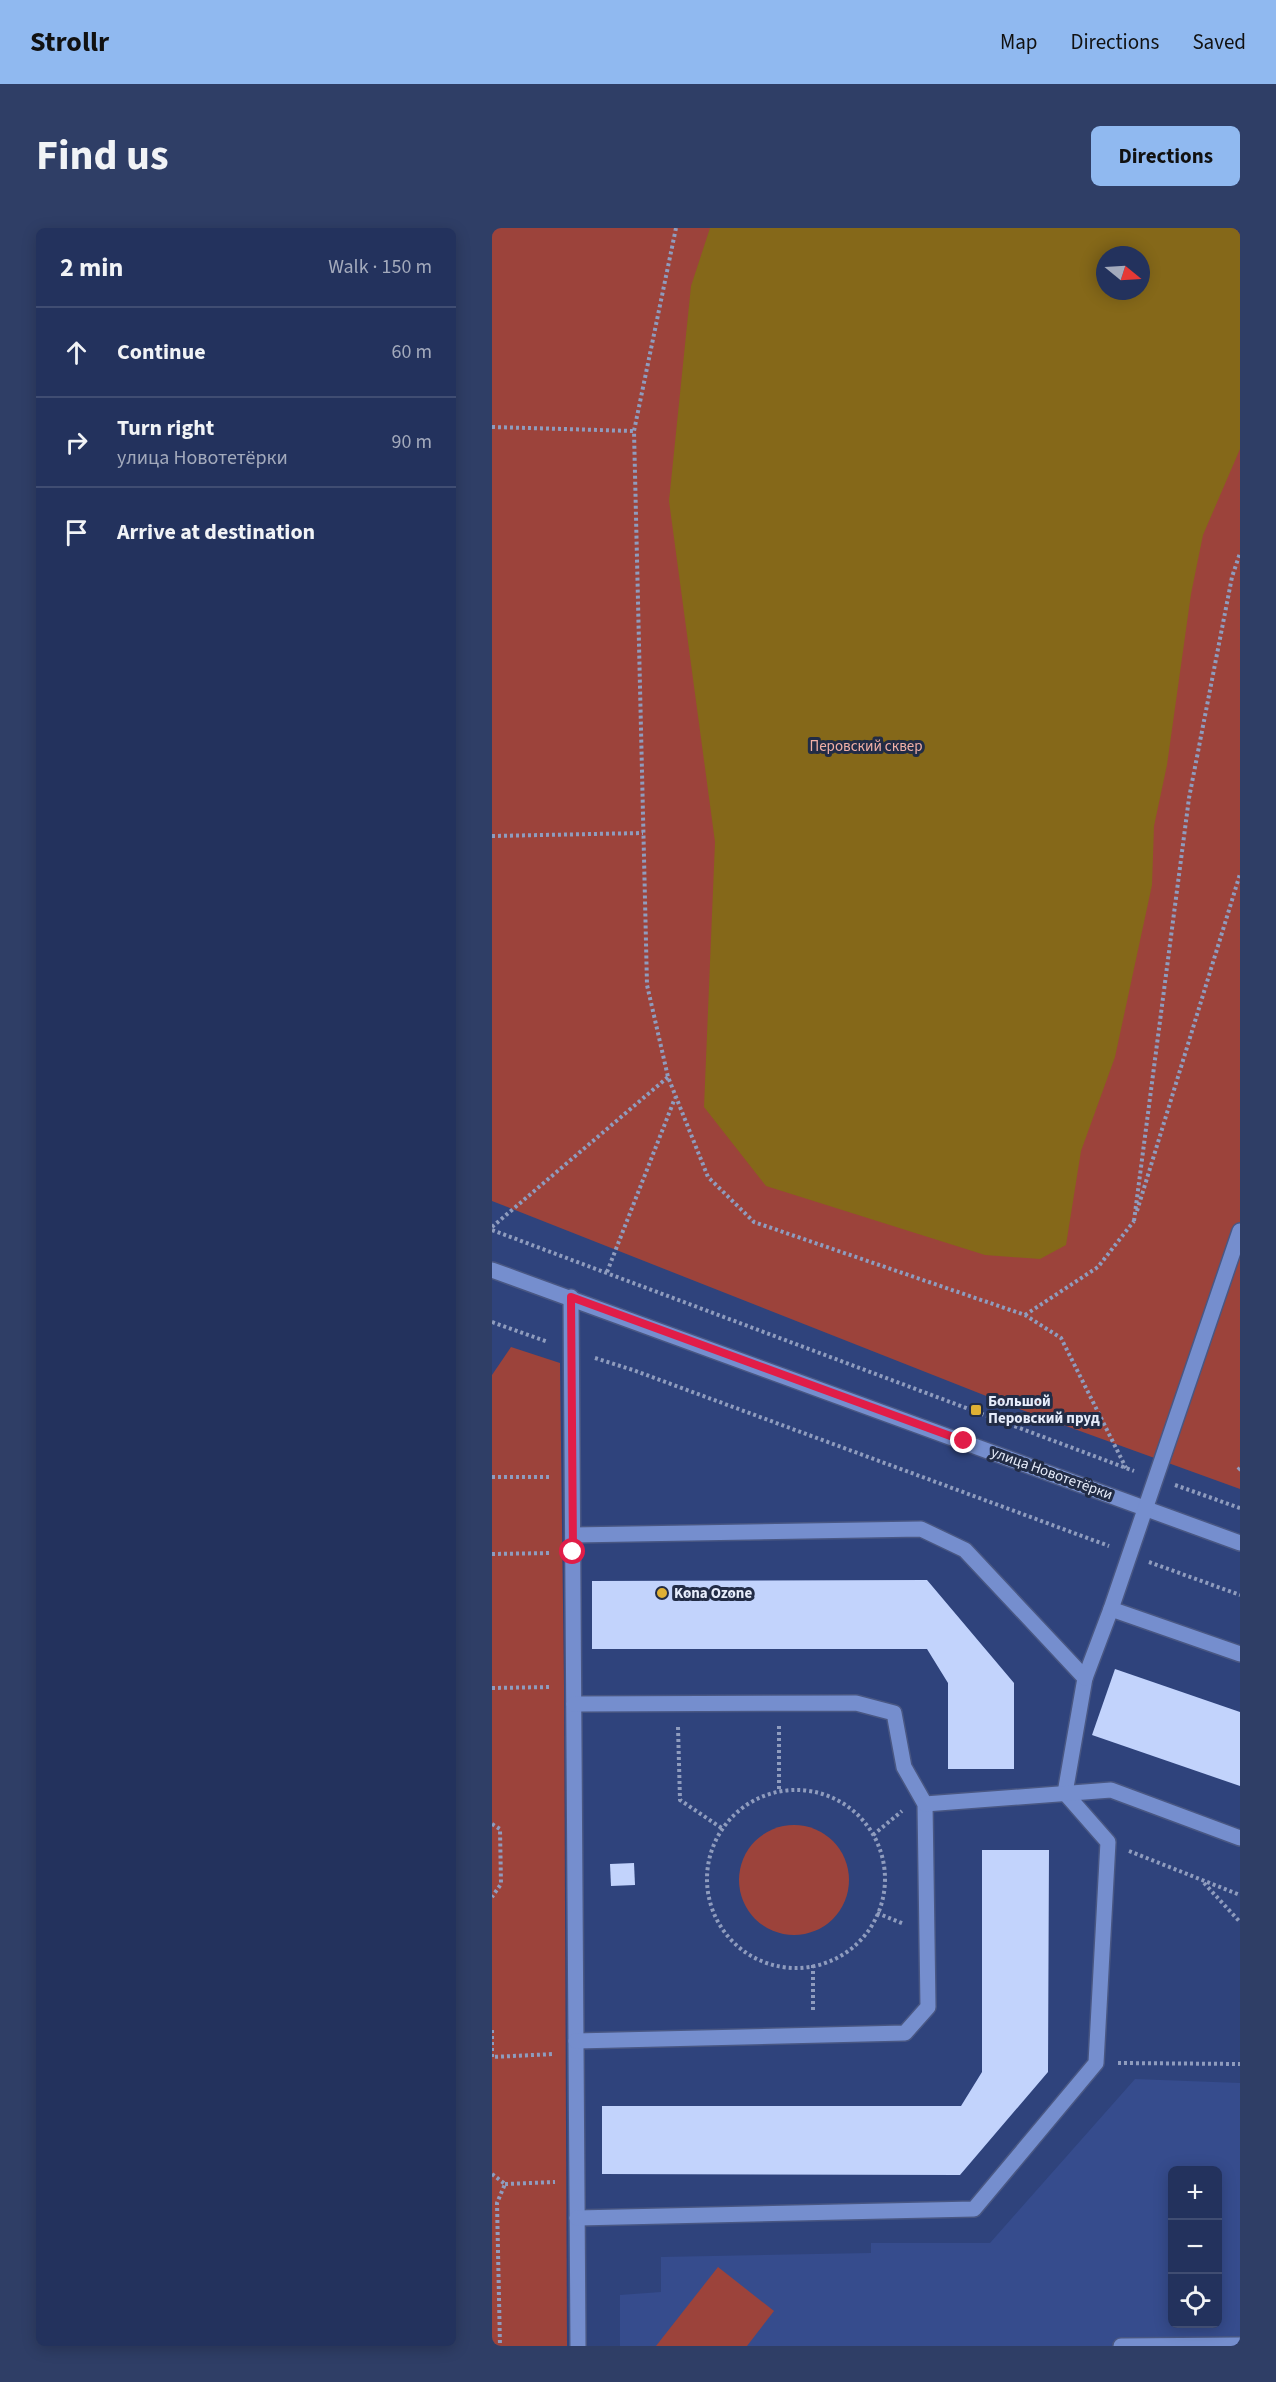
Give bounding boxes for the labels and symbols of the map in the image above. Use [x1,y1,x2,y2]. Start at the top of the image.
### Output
north arrow [1096,246,1150,300]
park label: Перовский сквер [809,736,923,757]
place label: Большой Перовский пруд [988,1391,1100,1429]
marker: Большой Перовский пруд [969,1403,983,1417]
route end [950,1427,976,1453]
street label: улица Новотетёрки [988,1442,1116,1505]
route start [559,1538,585,1564]
place label: Kona Ozone [674,1583,752,1604]
marker: Kona Ozone [655,1586,669,1600]

